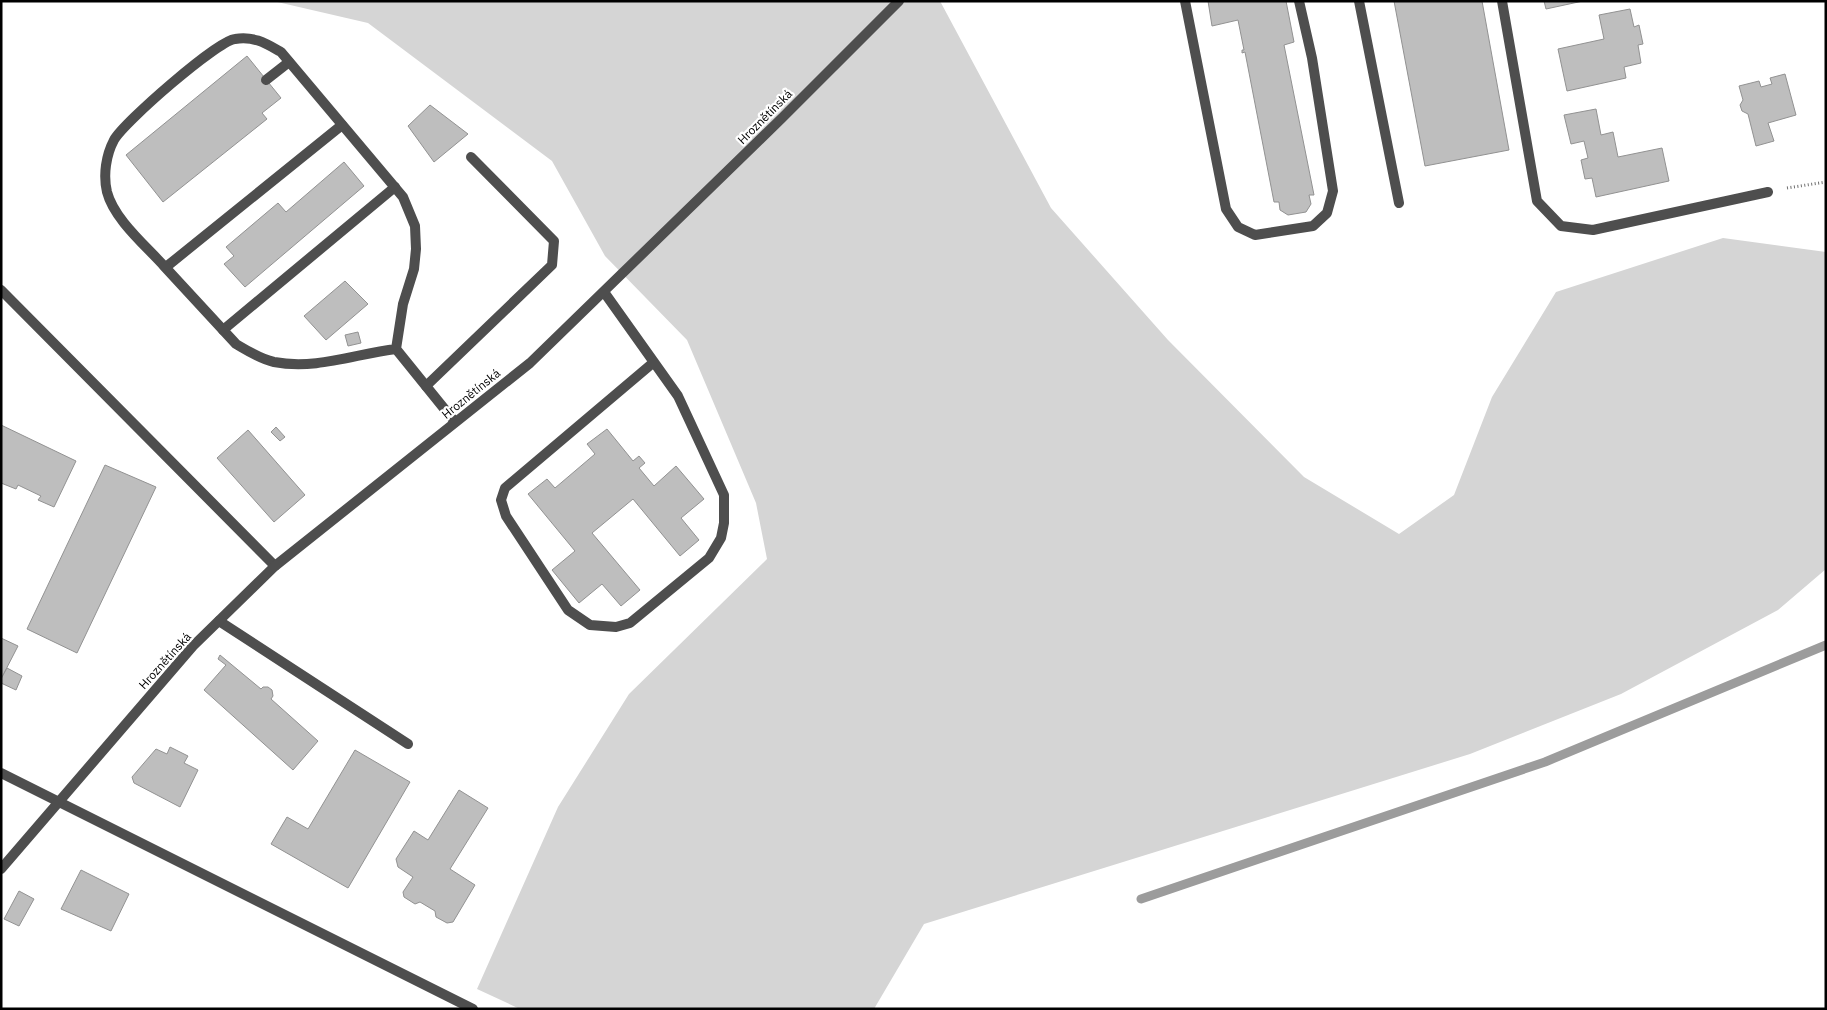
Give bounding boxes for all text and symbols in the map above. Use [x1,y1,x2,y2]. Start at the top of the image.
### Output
street label: Hroznětínská [734,86,795,147]
street label: Hroznětínská [438,365,503,422]
street label: Hroznětínská [135,629,194,692]

